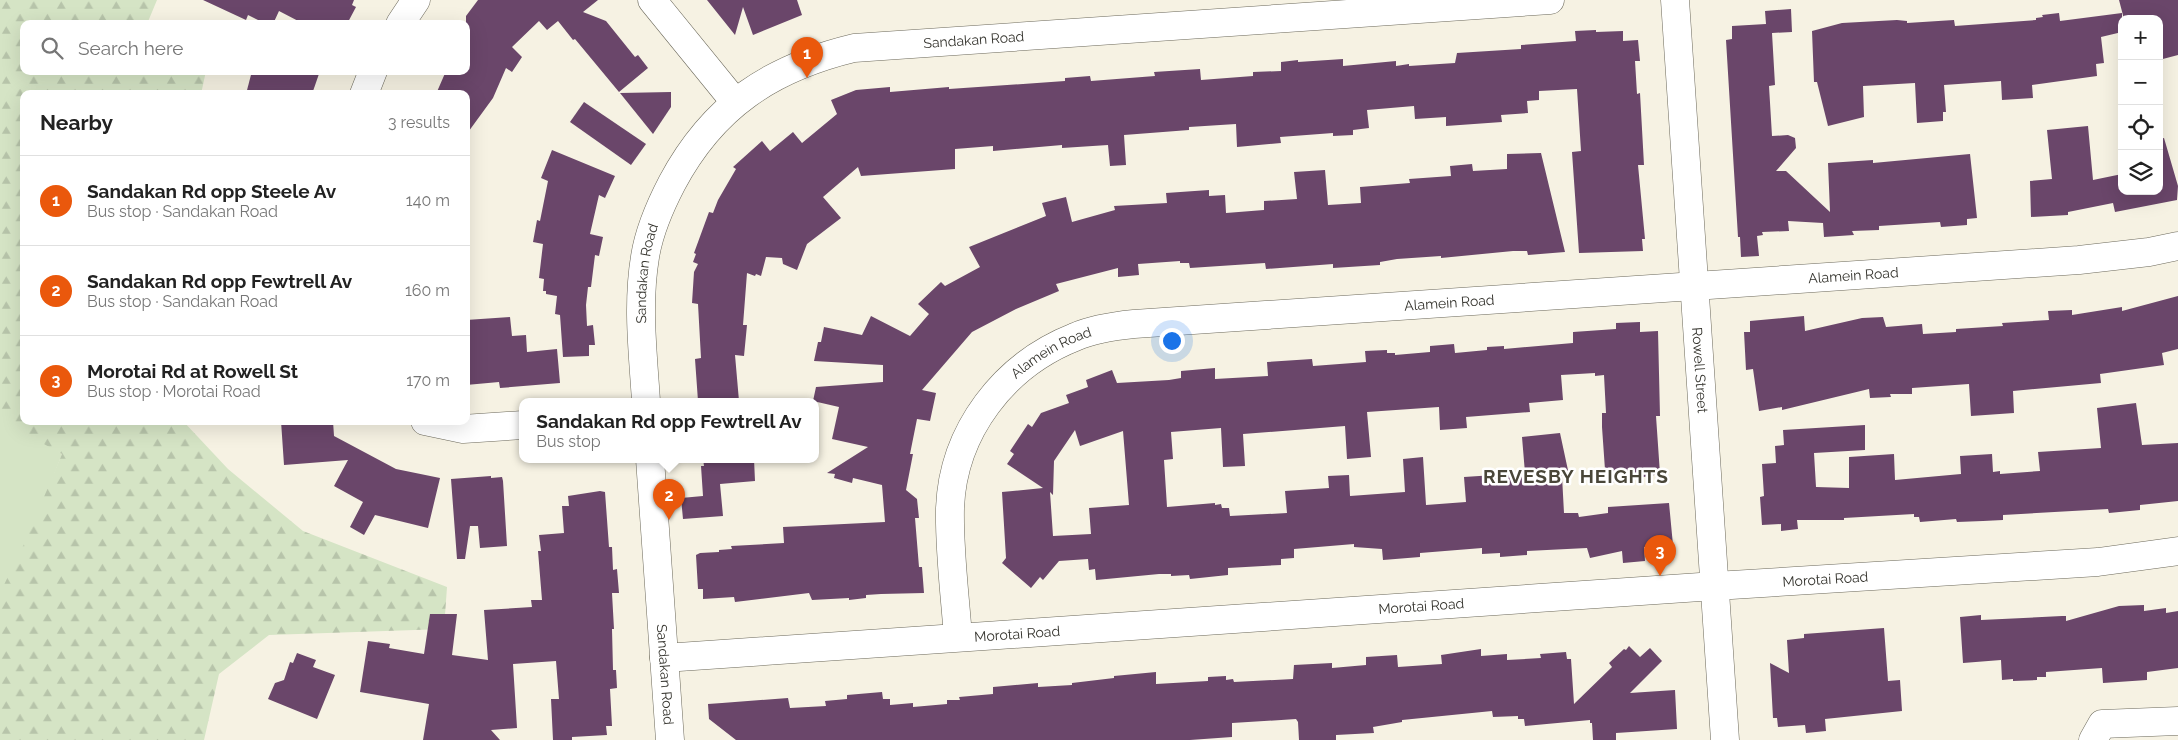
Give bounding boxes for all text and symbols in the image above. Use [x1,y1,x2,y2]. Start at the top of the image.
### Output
map controls [2118,15,2163,195]
button: + [2118,15,2163,60]
search box [20,20,470,75]
street label: Sandakan Road [923,28,1025,51]
icon: search [38,34,66,62]
text: Search here [78,37,184,59]
pin: 1 [791,37,823,78]
button: − [2118,60,2163,105]
button: locate [2118,105,2163,150]
text: Nearby [40,110,113,135]
text: 3 results [388,113,450,132]
button: layers [2118,150,2163,195]
text: Sandakan Rd opp Steele Av [87,180,336,202]
text: 1 [52,191,60,210]
text: 140 m [406,191,450,210]
text: Bus stop · Sandakan Road [87,202,278,221]
street label: Sandakan Road [633,221,661,324]
street label: Alamein Road [1808,264,1899,286]
text: Sandakan Rd opp Fewtrell Av [87,270,352,292]
text: 2 [51,281,61,300]
text: 160 m [405,281,450,300]
text: Bus stop · Sandakan Road [87,292,278,311]
street label: Alamein Road [1404,292,1495,314]
street label: Alamein Road [1008,324,1093,382]
street label: Rowell Street [1689,327,1711,414]
your location [1159,328,1185,354]
text: Morotai Rd at Rowell St [87,360,298,382]
text: 3 [52,371,60,390]
text: 170 m [406,371,450,390]
text: Bus stop · Morotai Road [87,382,261,401]
popup [519,398,819,463]
text: Sandakan Rd opp Fewtrell Av [536,410,802,432]
text: Bus stop [536,432,601,451]
district label: REVESBY HEIGHTS [1483,465,1669,487]
pin: 2 [653,479,685,520]
pin: 3 [1644,535,1676,576]
street label: Morotai Road [1782,568,1869,590]
street label: Morotai Road [1378,595,1465,617]
street label: Sandakan Road [654,623,677,725]
street label: Morotai Road [974,623,1061,645]

